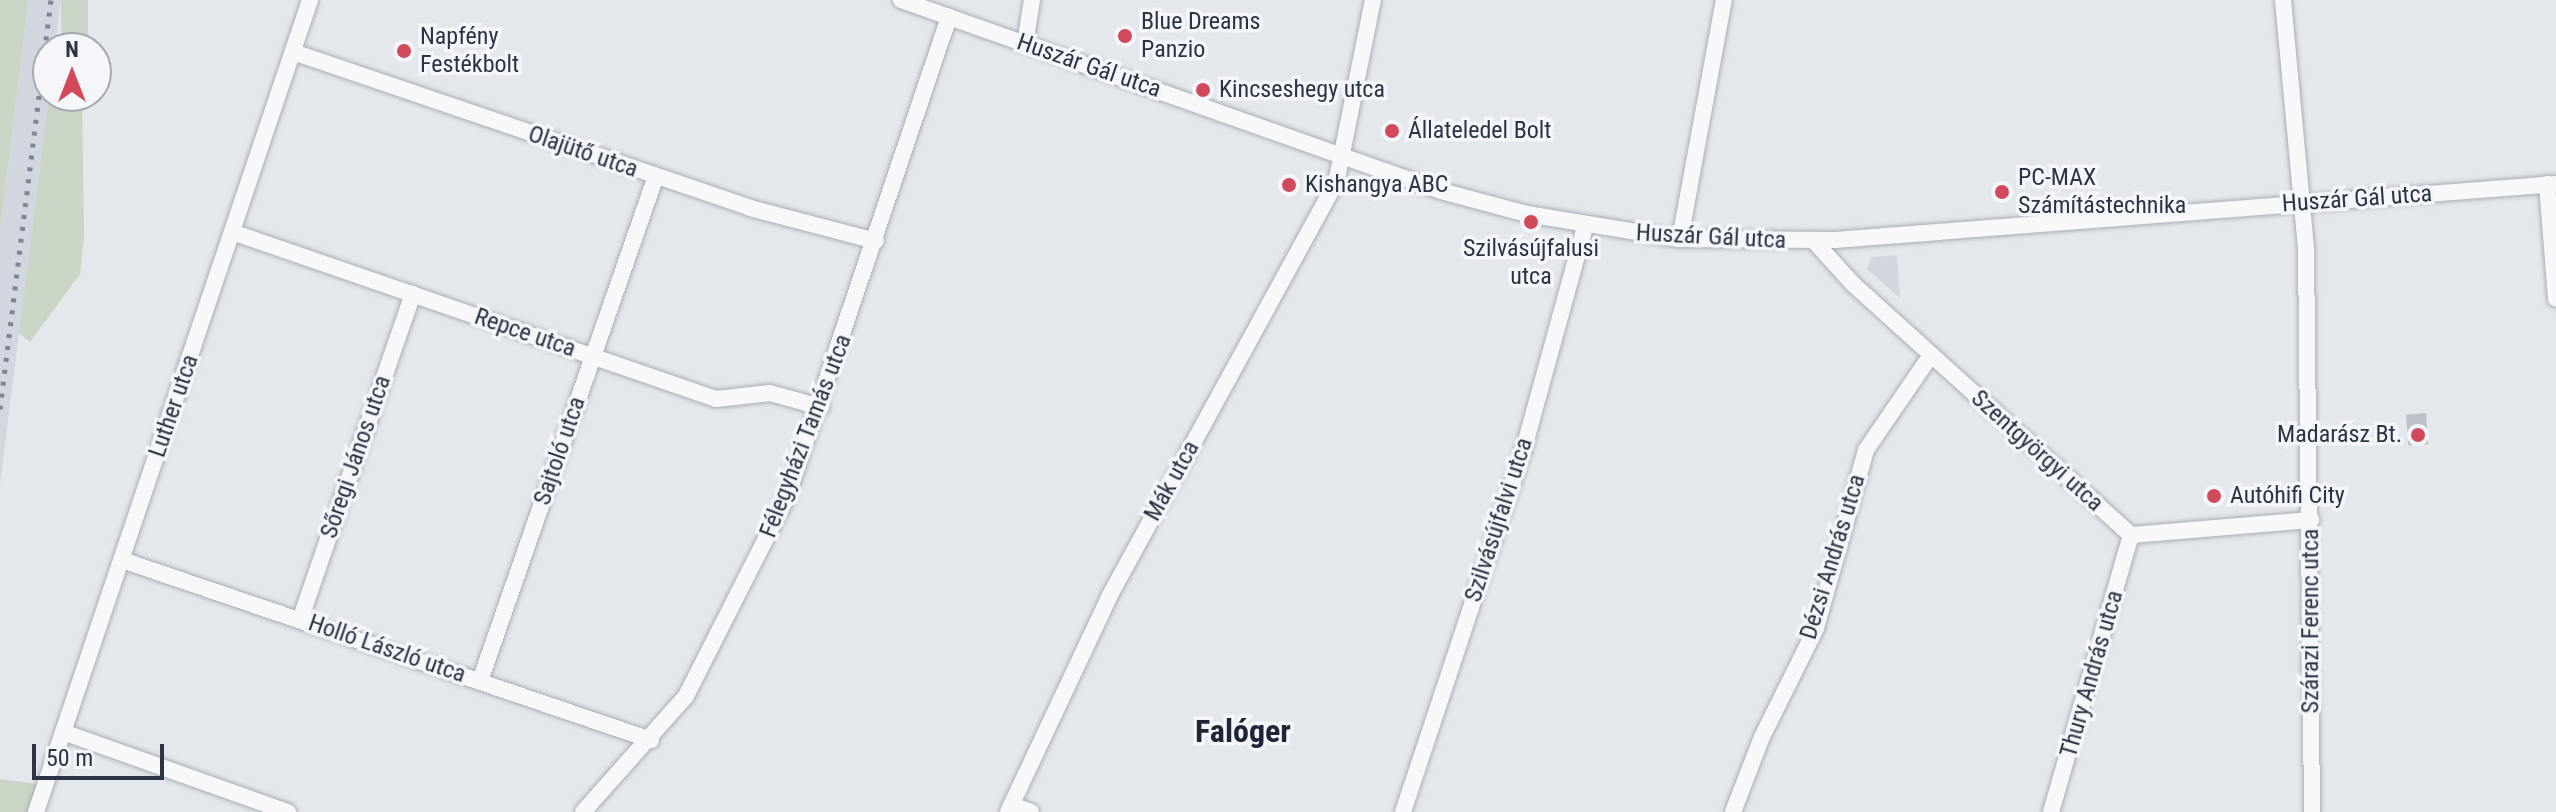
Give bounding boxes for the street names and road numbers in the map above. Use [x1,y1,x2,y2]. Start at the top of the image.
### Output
street label: Huszár Gál utca [1013,28,1165,104]
street label: Olajütő utca [524,120,642,184]
street label: Huszár Gál utca [2281,179,2433,219]
street label: Huszár Gál utca [1635,219,1787,255]
street label: Repce utca [471,302,579,364]
street label: Félegyházi Tamás utca [754,330,858,542]
street label: Luther utca [143,351,205,461]
street label: Sőregi János utca [315,372,397,542]
street label: Szentgyörgyi utca [1965,384,2109,518]
street label: Sajtoló utca [528,393,592,509]
street label: Szilvásújfalvi utca [1459,434,1539,606]
street label: Mák utca [1138,436,1206,526]
street label: Dézsi András utca [1794,471,1872,643]
street label: Szárazi Ferenc utca [2297,529,2325,713]
street label: Thury András utca [2054,587,2130,761]
street label: Holló László utca [305,609,469,689]

